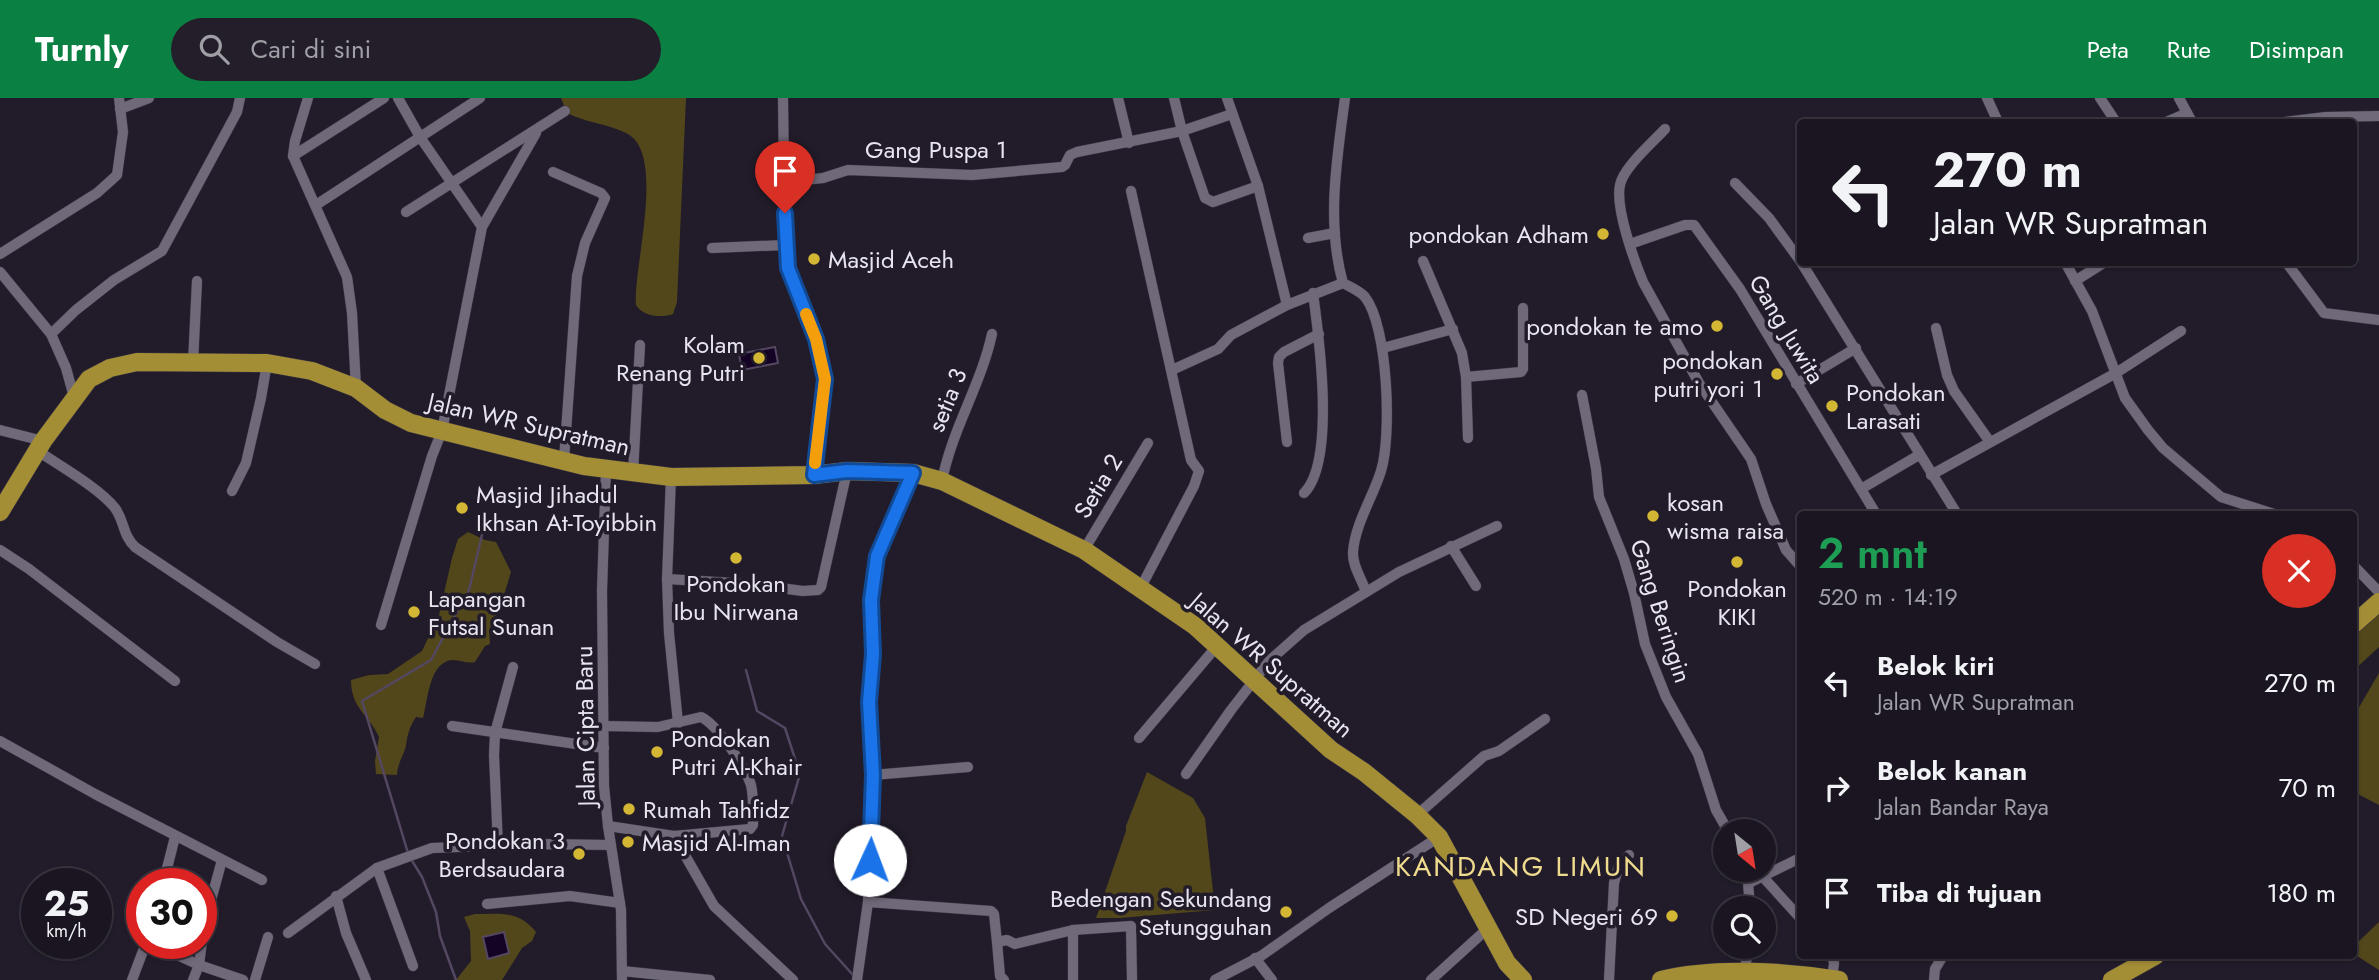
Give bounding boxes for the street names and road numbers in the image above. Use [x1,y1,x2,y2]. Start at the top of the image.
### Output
street label: Gang Puspa 1 [865,132,1007,167]
street label: Gang Juwita [1741,268,1833,390]
street label: setia 3 [918,363,976,437]
street label: Jalan WR Supratman [422,383,633,464]
street label: Setia 2 [1065,447,1131,525]
street label: Gang Beringin [1621,535,1701,687]
street label: Jalan WR Supratman [1180,582,1361,746]
street label: Jalan Cipta Baru [566,645,604,810]

